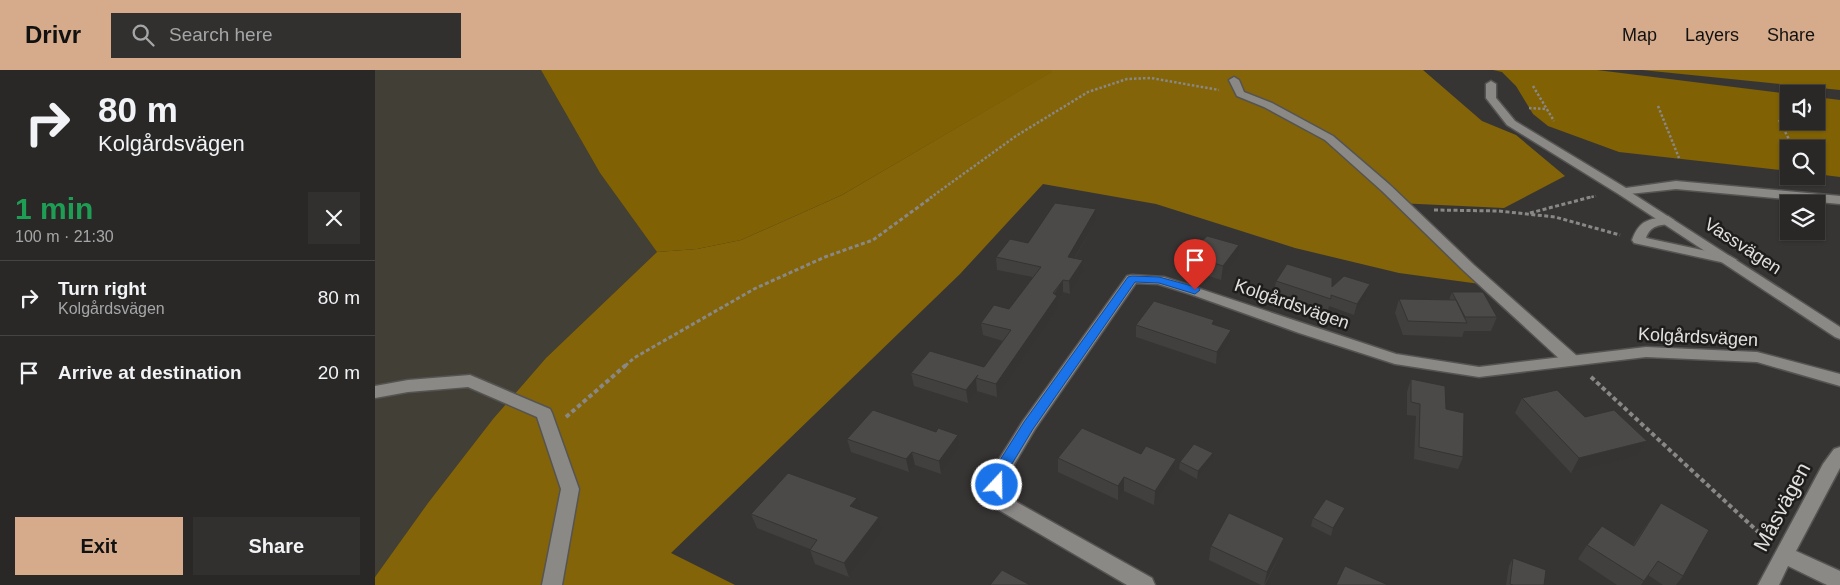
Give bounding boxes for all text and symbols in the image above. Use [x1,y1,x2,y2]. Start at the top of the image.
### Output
search box [111,13,461,58]
text: Drivr [25,21,81,48]
icon: search [129,21,157,49]
text: Search here [169,24,273,45]
text: Map [1622,25,1657,45]
text: Layers [1685,25,1739,45]
text: Share [1767,25,1815,45]
map controls [1780,85,1825,240]
button: sound [1780,85,1825,130]
icon: right [15,90,80,155]
text: 80 m [98,90,178,129]
text: Kolgårdsvägen [98,131,245,156]
button: search [1780,140,1825,185]
text: 1 min [15,192,93,225]
button: close [308,192,360,244]
button: layers [1780,195,1825,240]
street label: Vassvägen [1701,214,1785,278]
text: 100 m · 21:30 [15,228,114,245]
pin [1174,239,1216,290]
icon: arrive [1181,246,1209,274]
street label: Kolgårdsvägen [1232,275,1352,333]
text: Turn right [58,278,146,299]
icon: right [15,284,43,312]
text: 80 m [318,287,360,308]
text: Kolgårdsvägen [58,300,165,317]
street label: Kolgårdsvägen [1638,324,1758,350]
icon: arrive [15,359,43,387]
text: Arrive at destination [58,362,242,383]
text: 20 m [318,362,360,383]
position arrow [970,458,1022,510]
street label: Måsvägen [1749,459,1814,555]
button: Exit [15,517,183,575]
button: Share [193,517,360,575]

